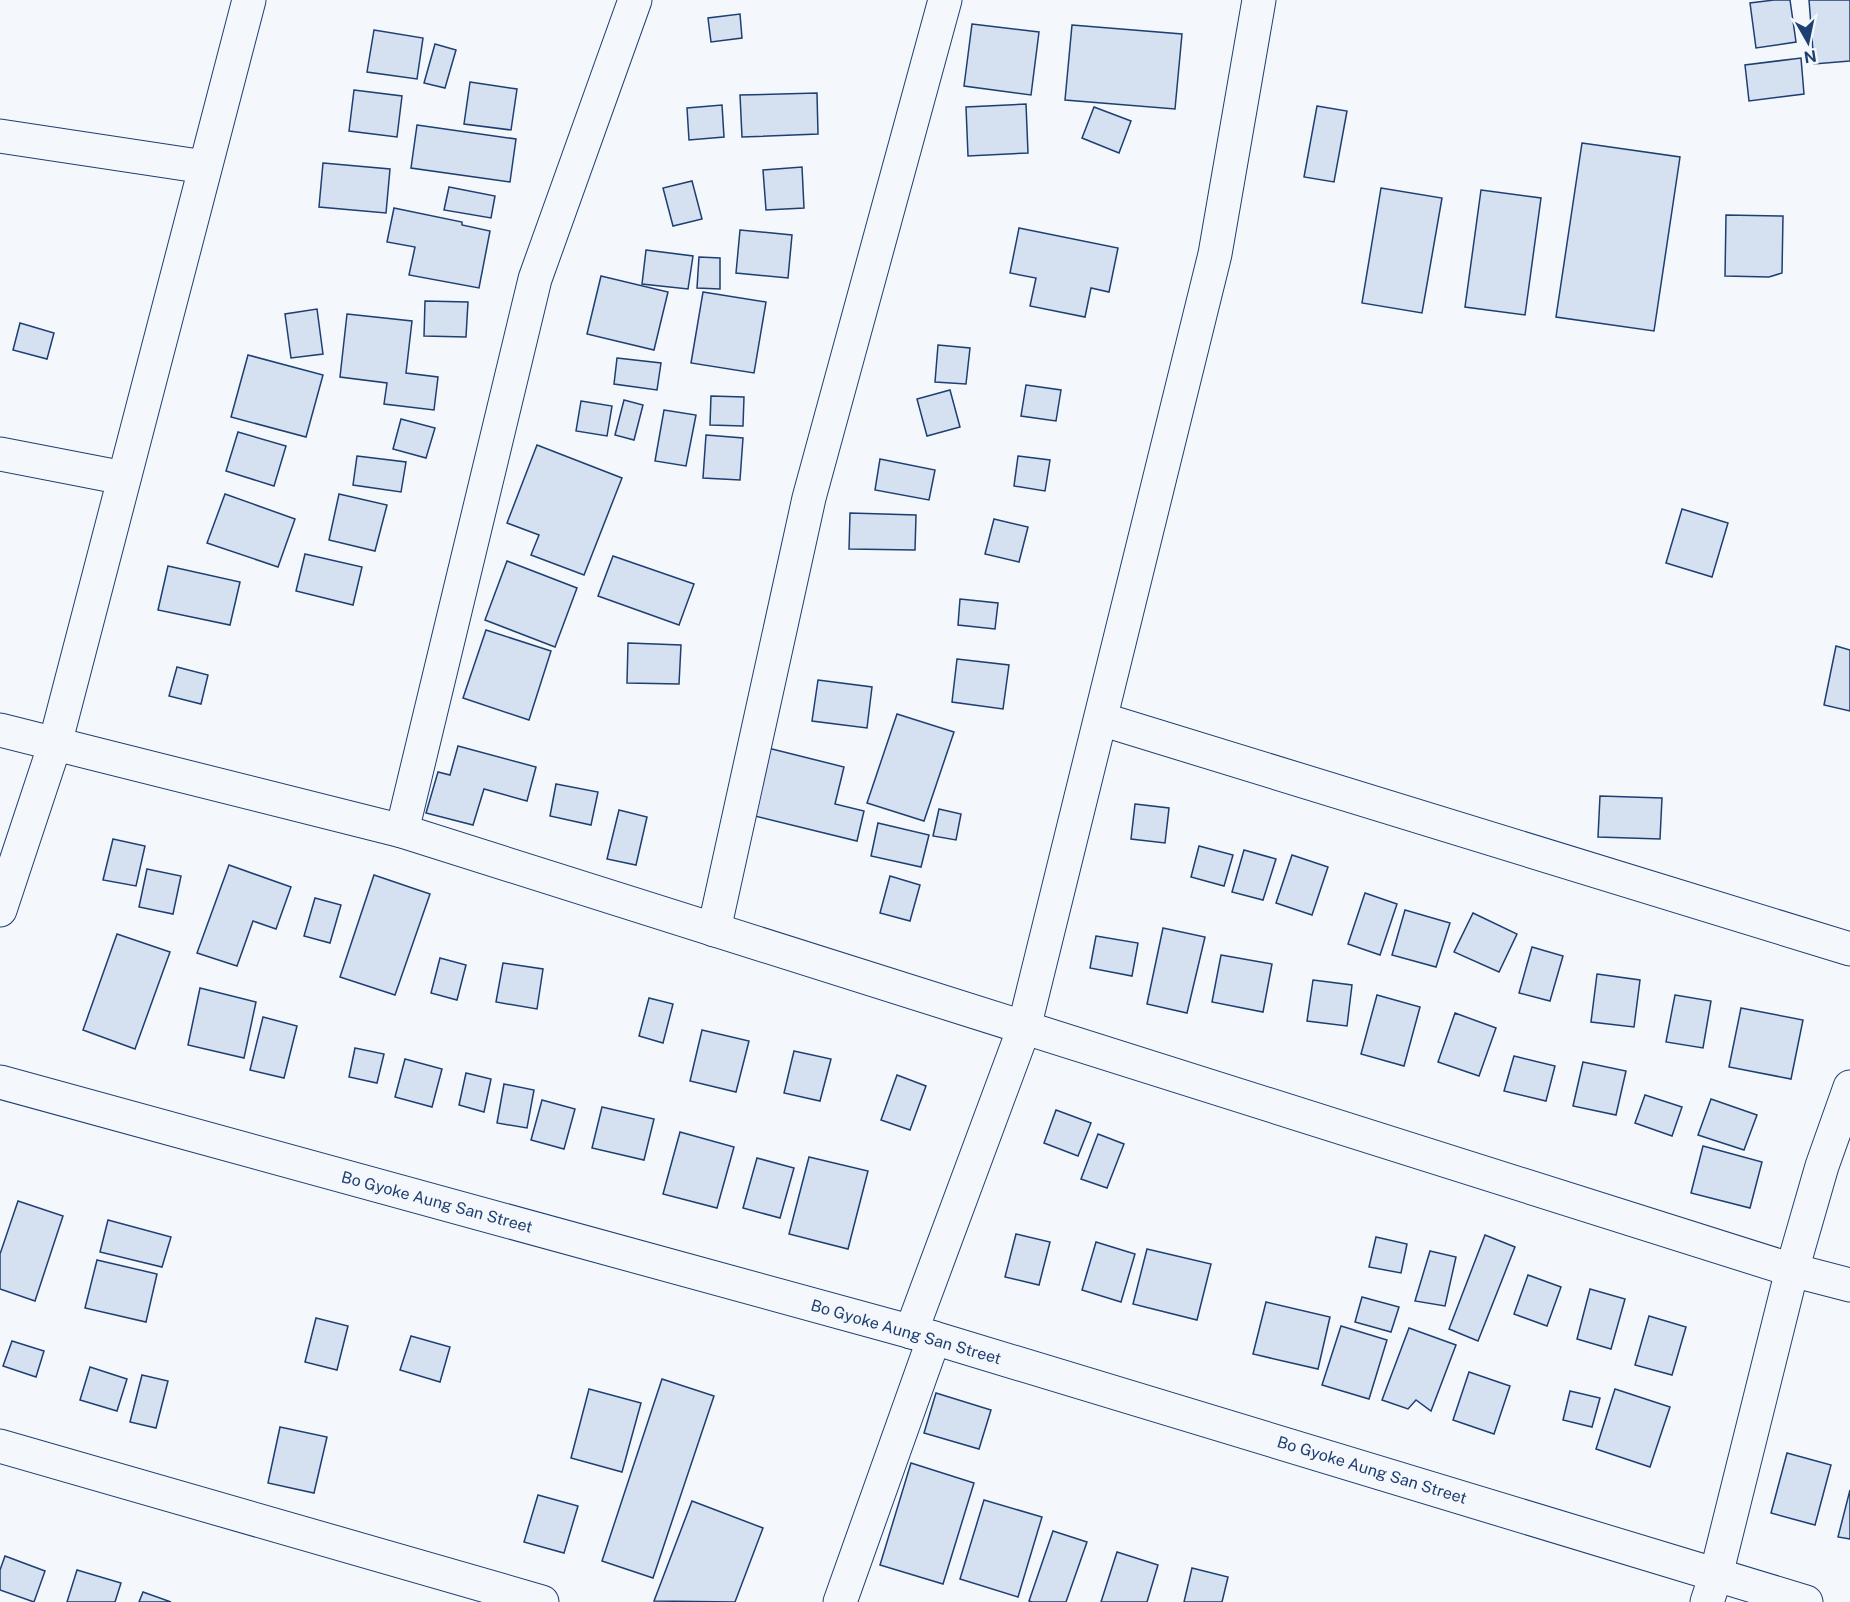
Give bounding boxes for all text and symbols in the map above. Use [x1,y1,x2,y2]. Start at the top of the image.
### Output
north arrow [1778,12,1838,72]
text: N [1803,46,1818,67]
street label: Bo Gyoke Aung San Street [339,1167,535,1237]
street label: Bo Gyoke Aung San Street [809,1296,1003,1368]
street label: Bo Gyoke Aung San Street [1275,1432,1469,1508]

